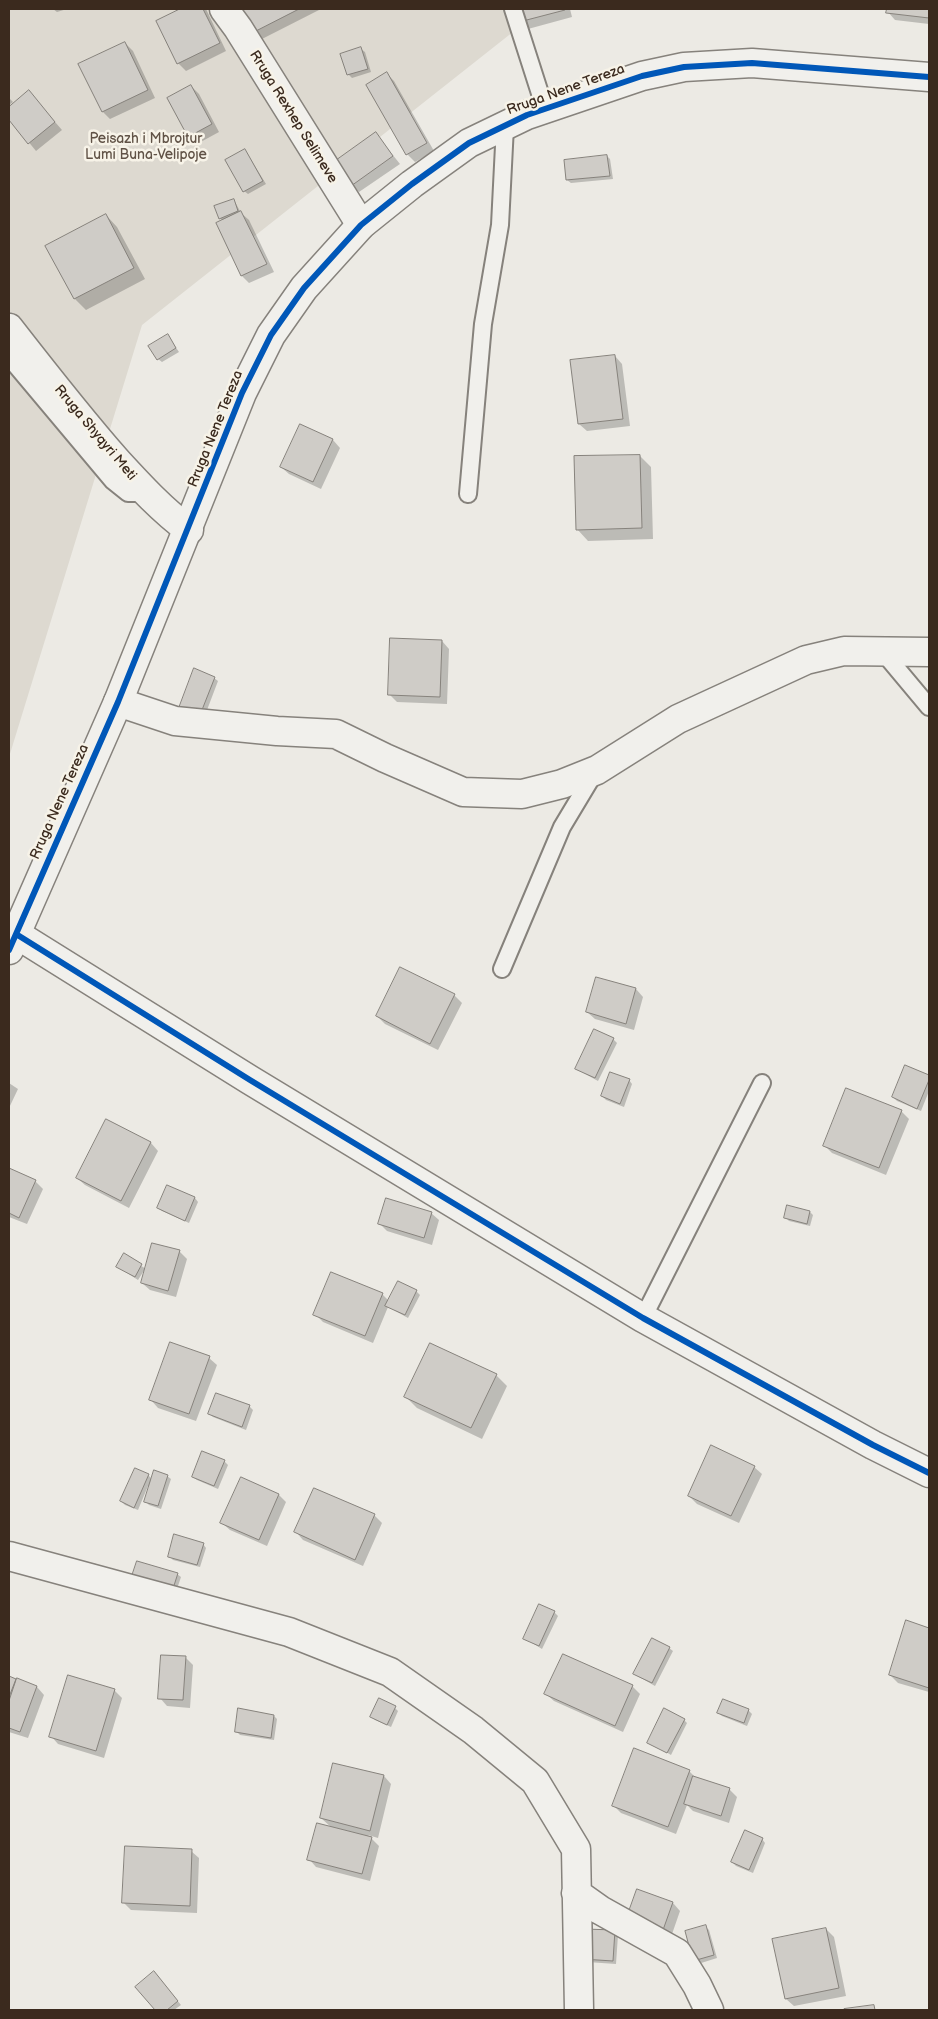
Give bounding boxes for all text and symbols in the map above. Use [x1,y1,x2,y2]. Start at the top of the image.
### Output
street label: Rruga Rexhep Selimeve [245,48,341,186]
street label: Rruga Nene Tereza [505,61,627,119]
park label: Peisazh i Mbrojtur Lumi Buna-Velipoje [85,131,207,164]
street label: Rruga Nene Tereza [185,368,247,490]
street label: Rruga Shyqyri Meti [50,382,140,484]
street label: Rruga Nene Tereza [27,742,93,862]

